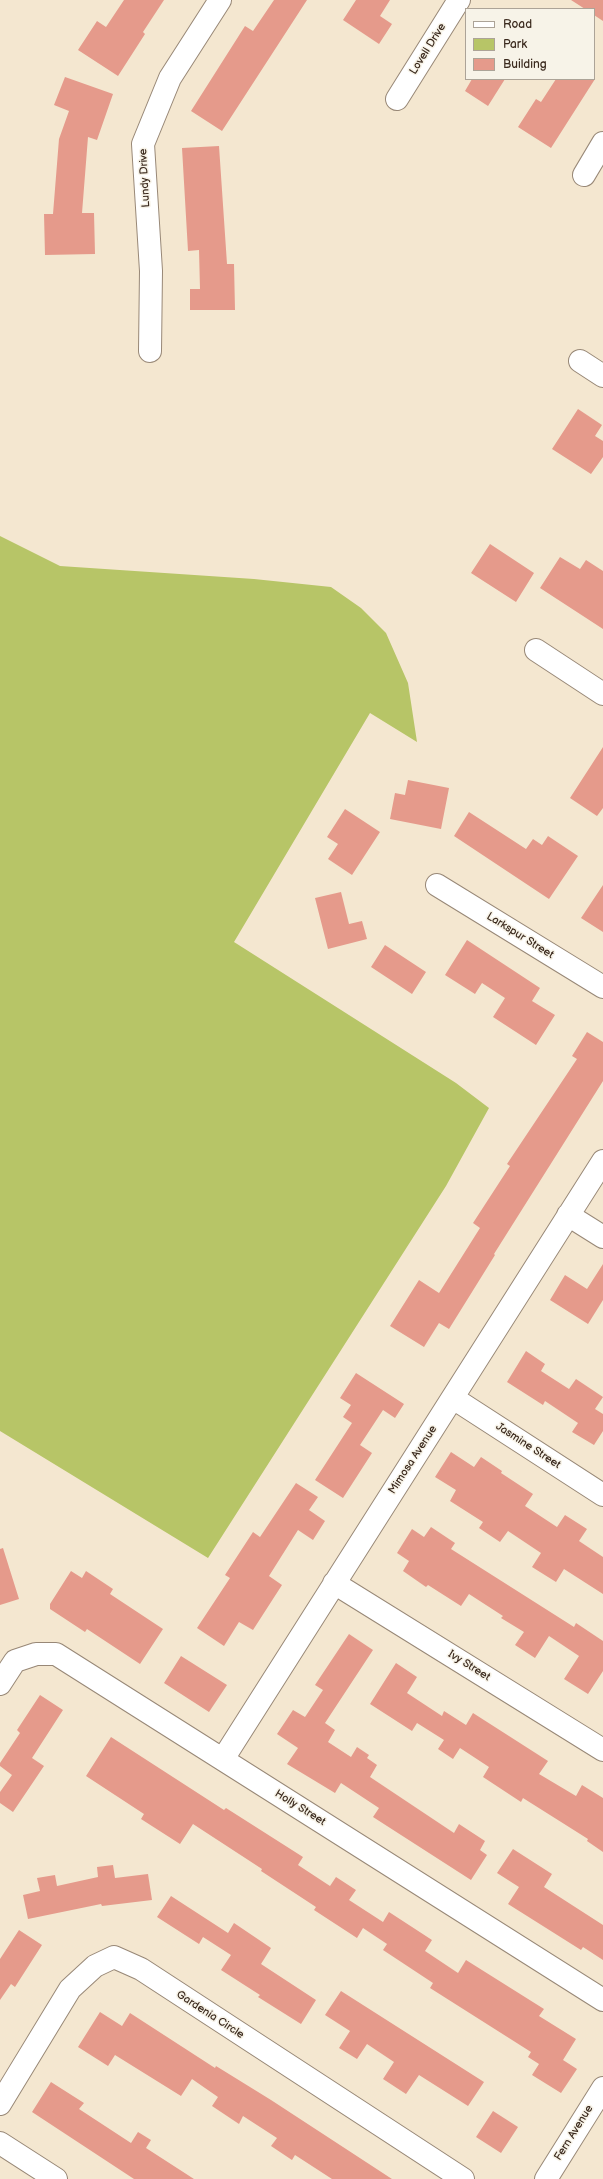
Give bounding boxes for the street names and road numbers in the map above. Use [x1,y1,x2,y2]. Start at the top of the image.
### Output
street label: Lovell Drive [407,21,449,77]
street label: Lundy Drive [137,148,153,208]
street label: Larkspur Street [484,910,556,962]
street label: Jasmine Street [493,1420,563,1472]
street label: Mimosa Avenue [386,1423,440,1497]
street label: Ivy Street [446,1648,492,1684]
street label: Holly Street [272,1787,328,1829]
street label: Gardenia Circle [174,1988,246,2042]
street label: Fern Avenue [552,2103,596,2163]

